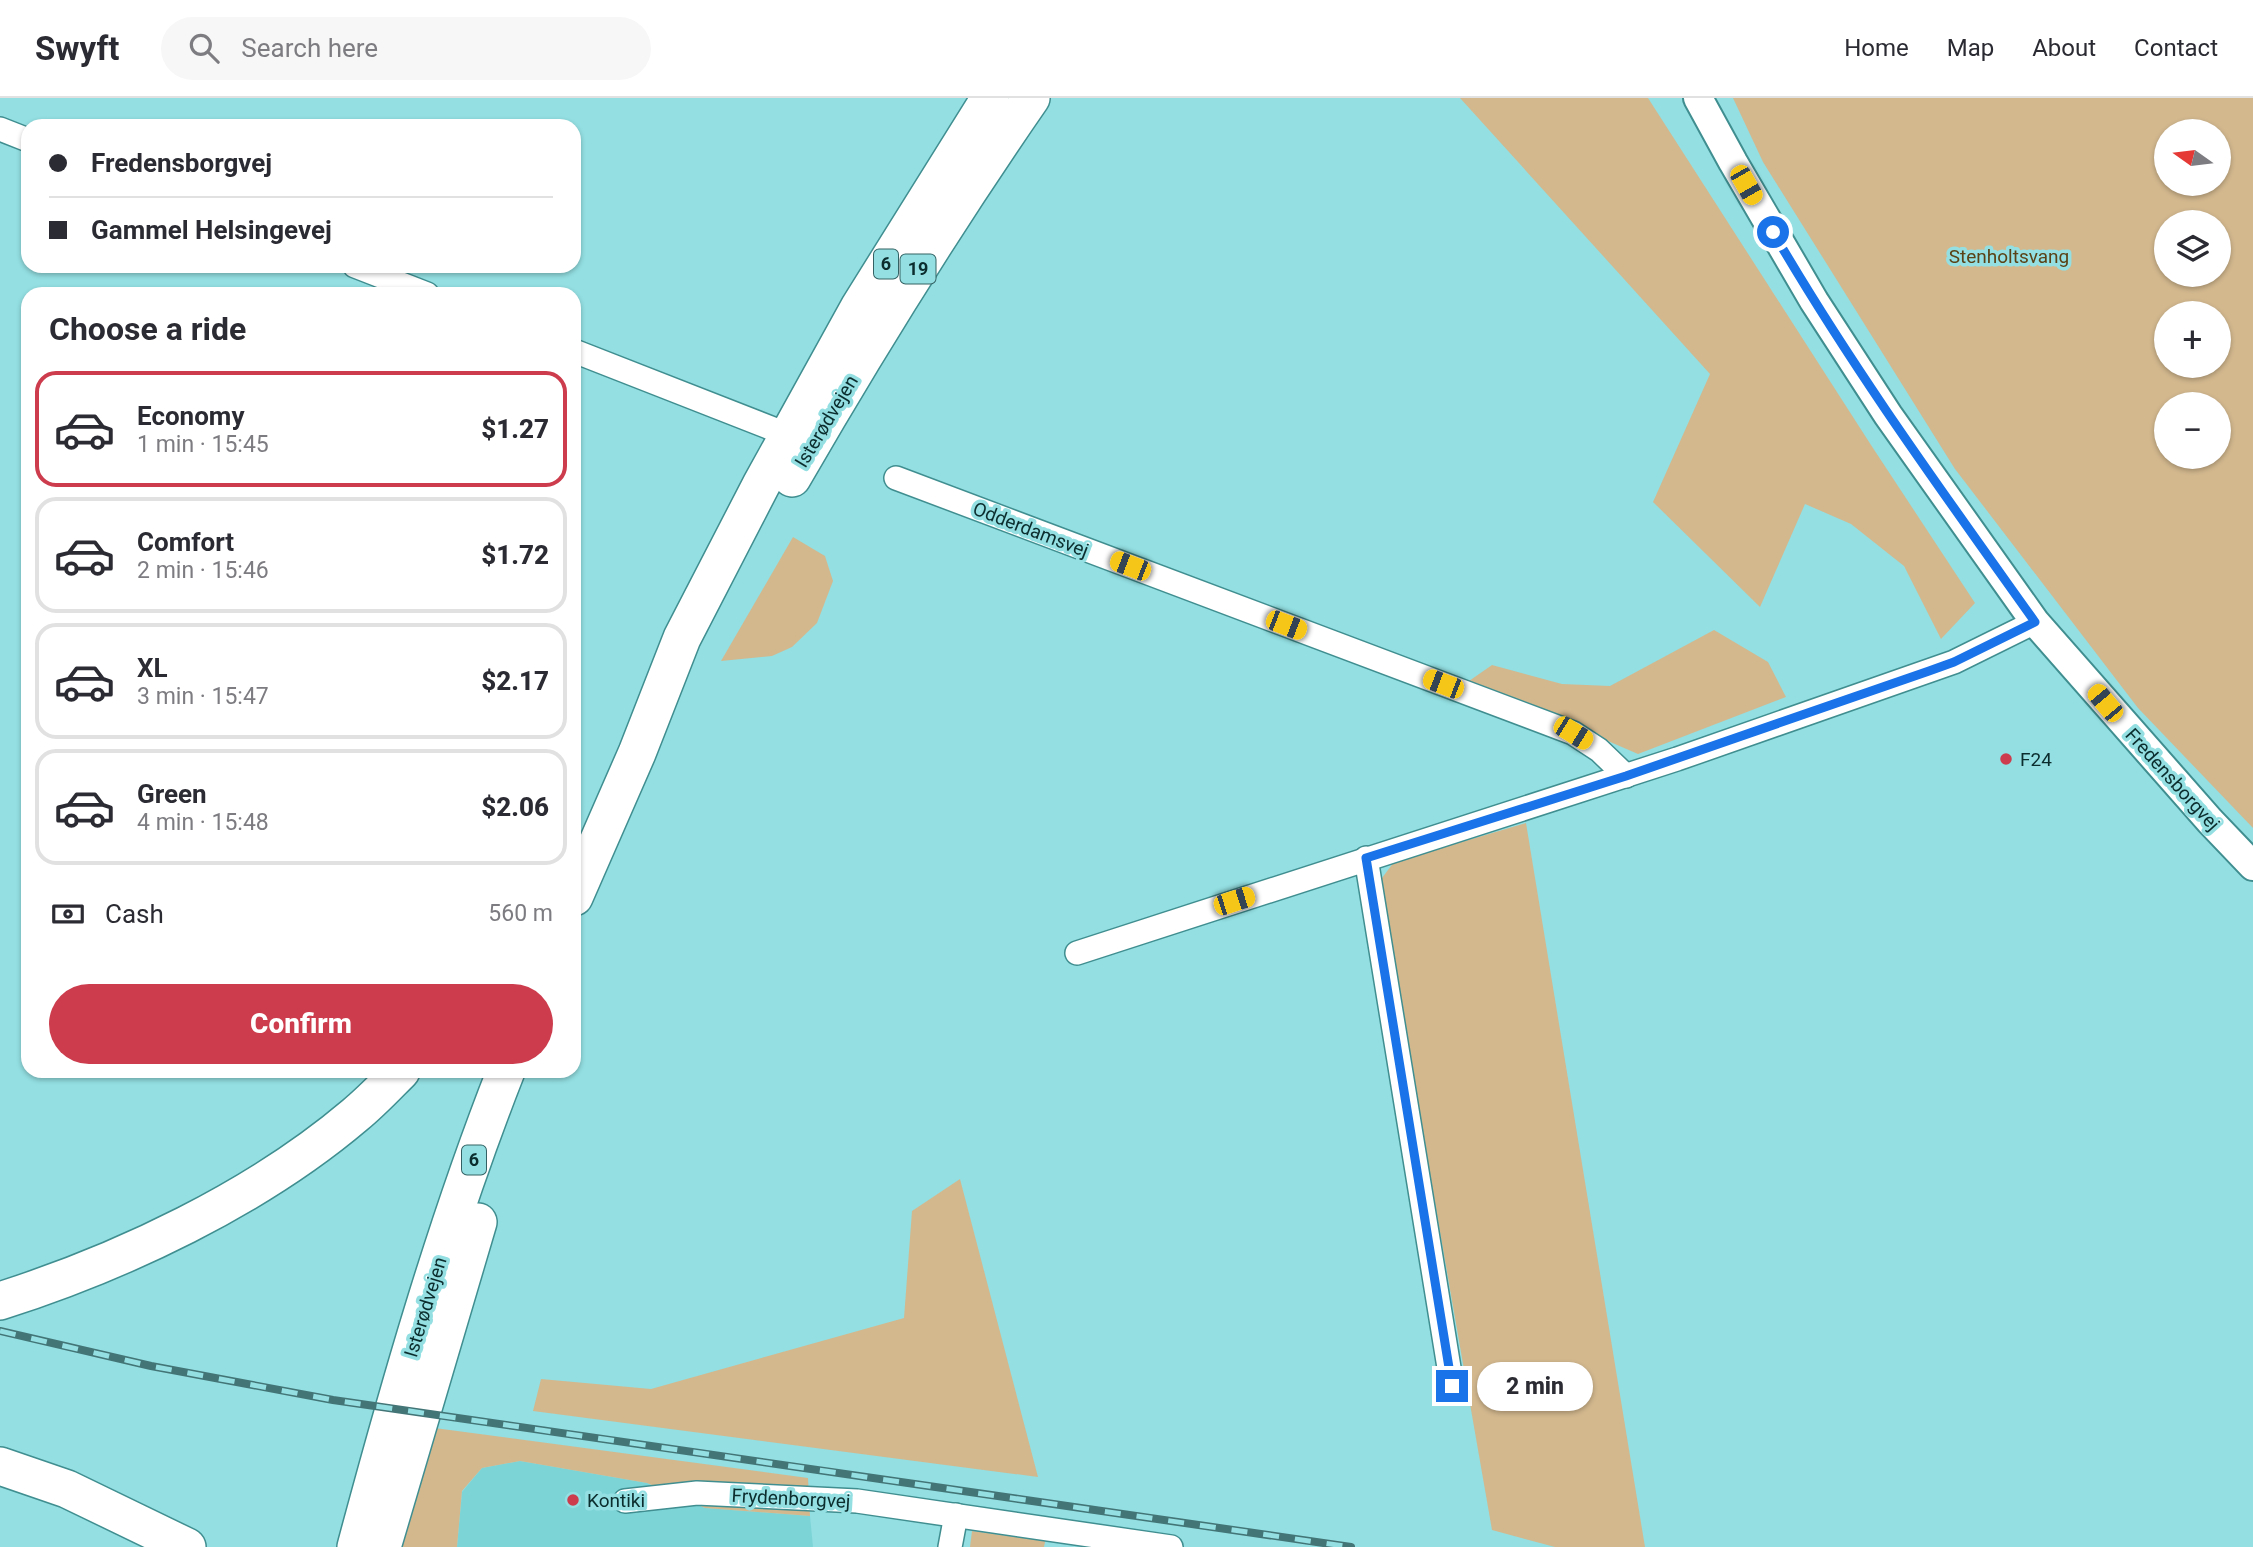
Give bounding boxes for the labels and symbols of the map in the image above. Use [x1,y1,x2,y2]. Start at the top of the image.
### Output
north arrow [2154,119,2231,196]
car [1727,162,1766,208]
route start [1757,216,1789,248]
park label: Stenholtsvang [1949,245,2069,268]
road number: 6 [874,250,898,279]
road number: 19 [900,254,936,284]
street label: Isterødvejen [790,371,863,472]
street label: Odderdamsvej [970,497,1092,562]
car [1107,549,1154,583]
car [1263,608,1310,642]
car [1420,667,1467,701]
car [2084,680,2127,726]
car [1550,713,1597,753]
street label: Fredensborgvej [2121,723,2225,835]
place label: F24 [2020,748,2052,771]
marker: F24 [1998,751,2014,767]
car [1211,885,1258,917]
road number: 6 [462,1146,486,1175]
street label: Isterødvejen [399,1254,452,1360]
callout: 2 min [1476,1362,1592,1410]
route end [1436,1370,1468,1402]
street label: Frydenborgvej [731,1484,851,1513]
place label: Kontiki [587,1489,645,1512]
marker: Kontiki [565,1492,581,1508]

